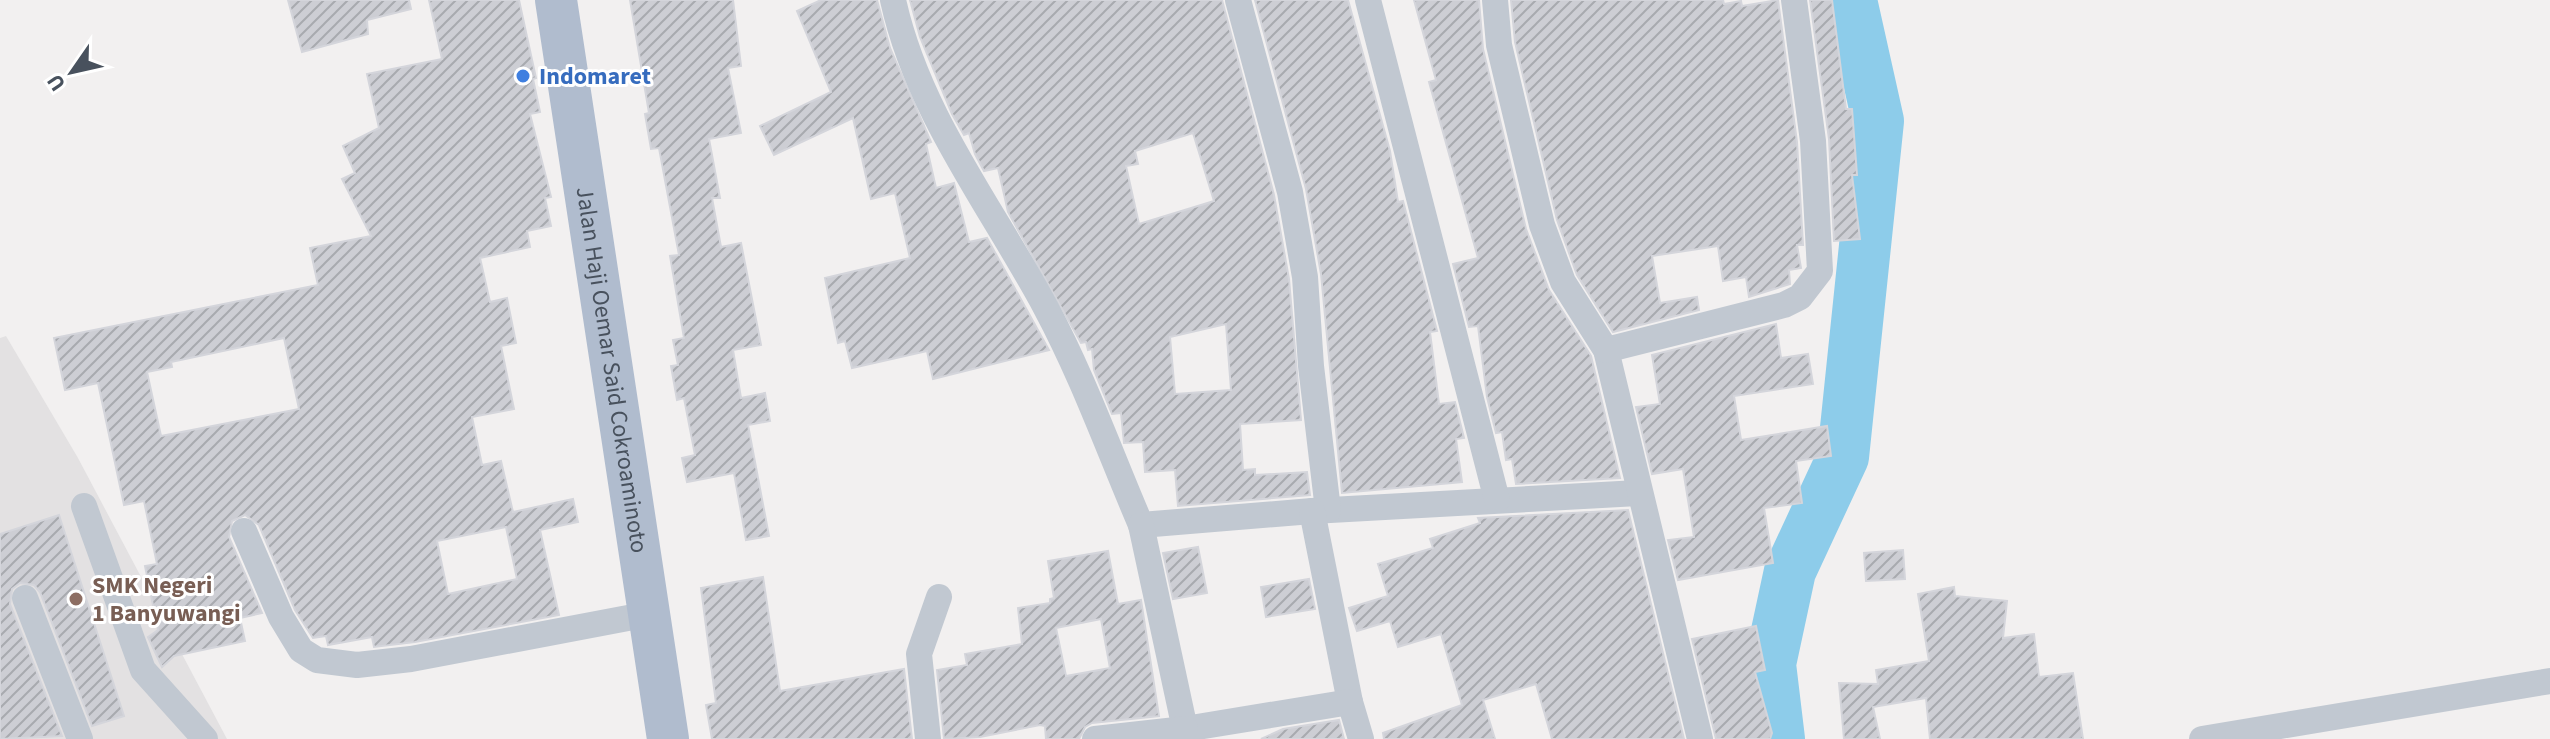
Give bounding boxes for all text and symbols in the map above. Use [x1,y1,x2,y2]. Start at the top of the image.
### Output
north arrow [32,32,112,112]
place label: Indomaret [539,59,651,94]
marker: Indomaret [514,67,532,85]
text: U [39,68,74,98]
street label: Jalan Haji Oemar Said Cokroaminoto [567,184,657,555]
place label: SMK Negeri 1 Banyuwangi [92,568,241,631]
marker: SMK Negeri 1 Banyuwangi [67,590,85,608]

